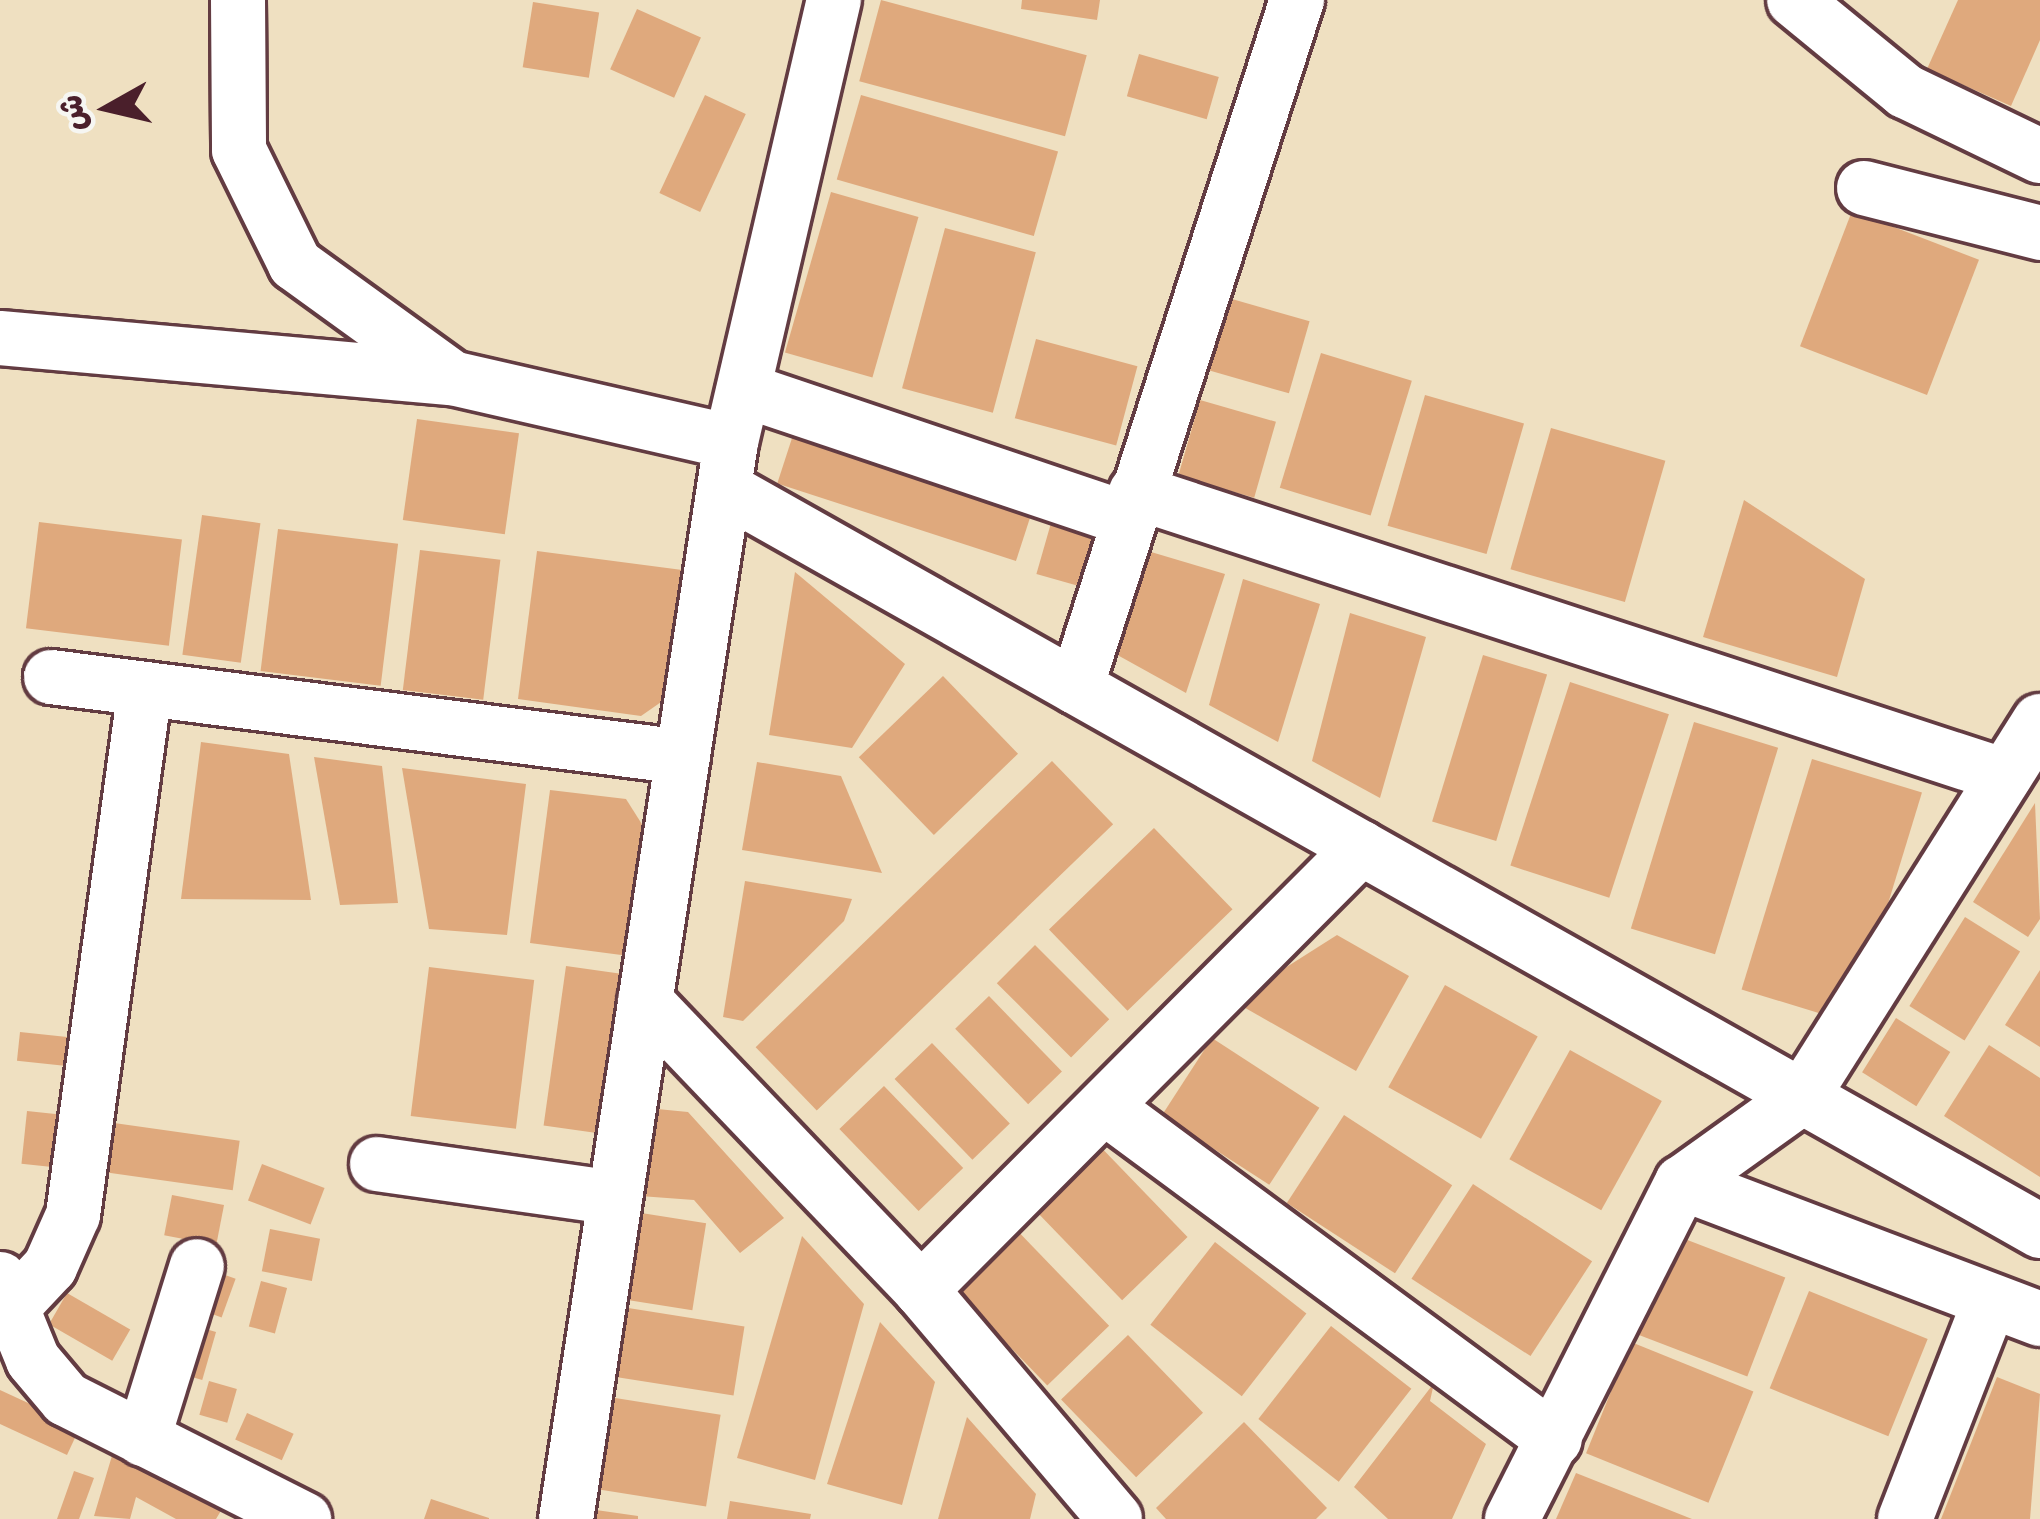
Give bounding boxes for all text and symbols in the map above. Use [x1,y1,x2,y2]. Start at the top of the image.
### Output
north arrow [48,48,168,168]
text: ش [50,92,94,134]

